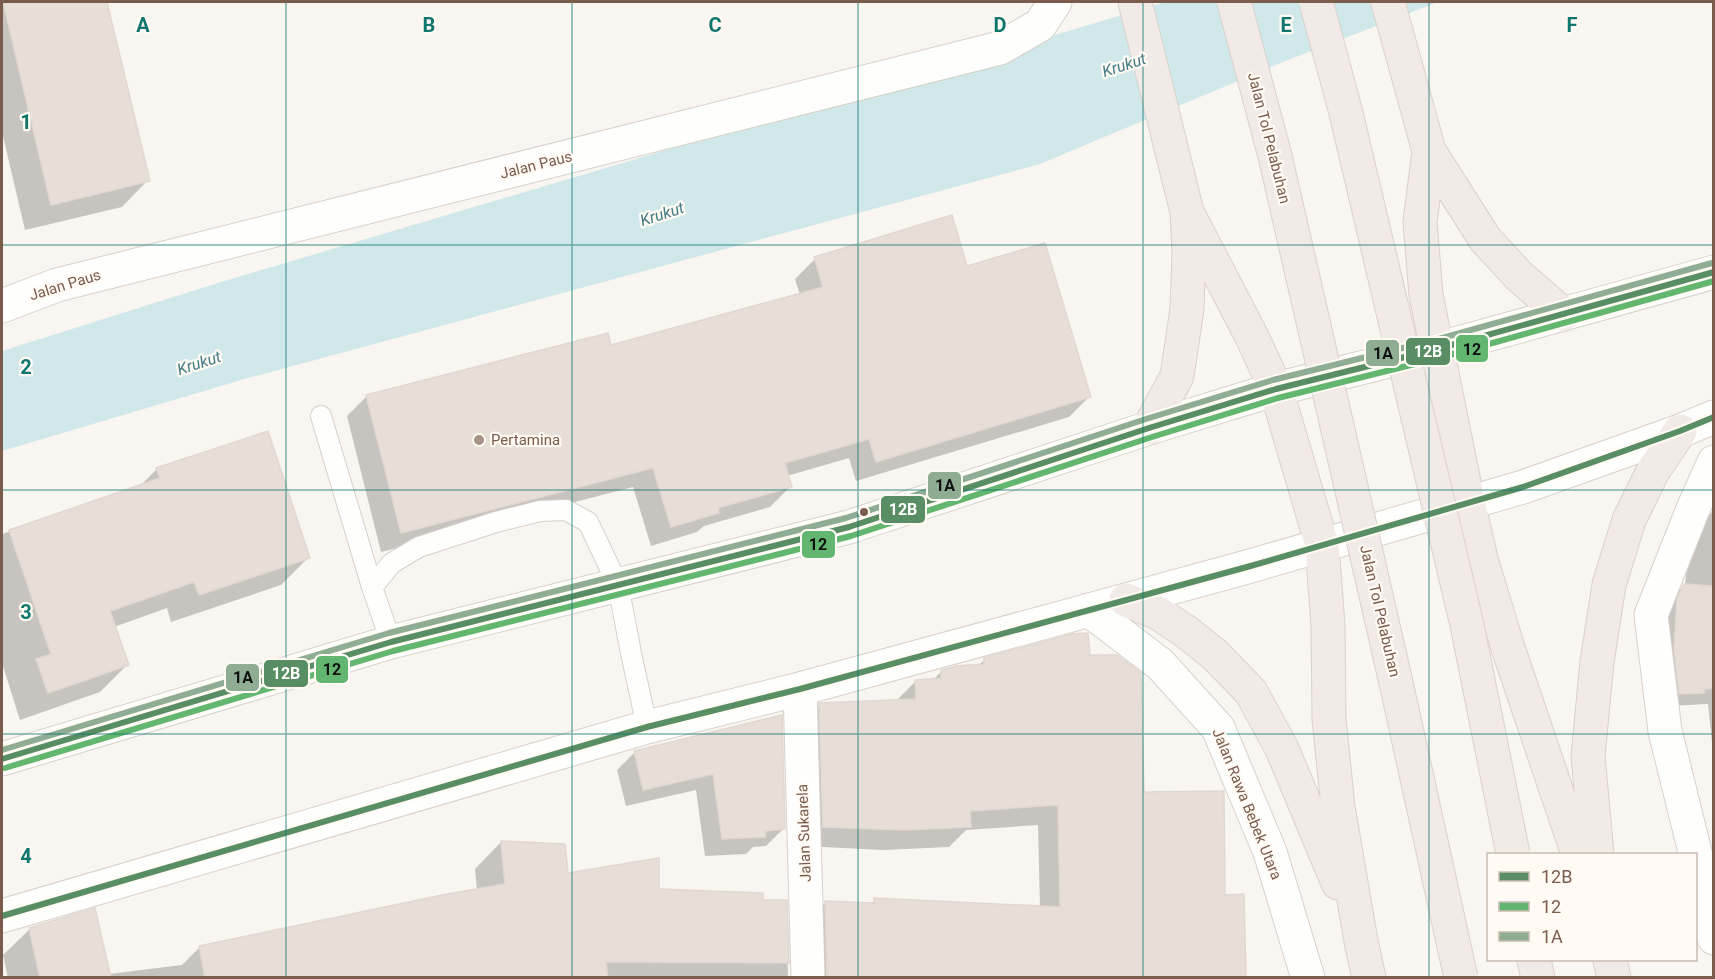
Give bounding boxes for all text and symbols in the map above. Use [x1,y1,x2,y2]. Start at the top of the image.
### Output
text: A [136,13,150,37]
text: B [423,13,435,37]
text: C [708,13,722,37]
text: D [994,13,1007,37]
text: E [1280,13,1292,37]
text: F [1567,13,1578,37]
water label: Krukut [1100,49,1149,81]
street label: Jalan Tol Pelabuhan [1244,71,1294,205]
text: 1 [20,110,32,134]
street label: Jalan Paus [498,147,574,183]
water label: Krukut [638,198,687,230]
street label: Jalan Paus [27,266,103,304]
line badge: 12 [1455,334,1489,363]
line badge: 12B [1405,337,1451,366]
line badge: 1A [1365,339,1400,367]
text: 12 [1463,340,1481,359]
text: 12B [1414,342,1442,361]
text: 1A [1373,344,1393,363]
water label: Krukut [175,347,224,379]
text: 2 [20,355,32,379]
place label: Pertamina [491,431,560,449]
marker: Pertamina [472,433,486,447]
line badge: 1A [927,471,962,500]
text: 1A [935,476,955,495]
line badge: 12B [880,495,926,524]
text: 12B [889,500,917,519]
unlabelled marker [858,506,870,518]
line badge: 12 [801,530,836,559]
text: 12 [809,535,827,554]
street label: Jalan Tol Pelabuhan [1356,543,1404,679]
text: 3 [20,600,32,624]
line badge: 12 [315,655,349,684]
line badge: 12B [263,659,309,688]
text: 12 [323,660,341,679]
line badge: 1A [225,663,260,692]
text: 12B [272,664,300,683]
text: 1A [233,668,253,687]
street label: Jalan Rawa Bebek Utara [1208,726,1286,882]
street label: Jalan Sukarela [793,784,815,882]
text: 4 [20,844,32,868]
legend [1487,853,1697,961]
text: 12B [1541,866,1572,887]
text: 12 [1541,896,1561,917]
text: 1A [1541,926,1563,947]

